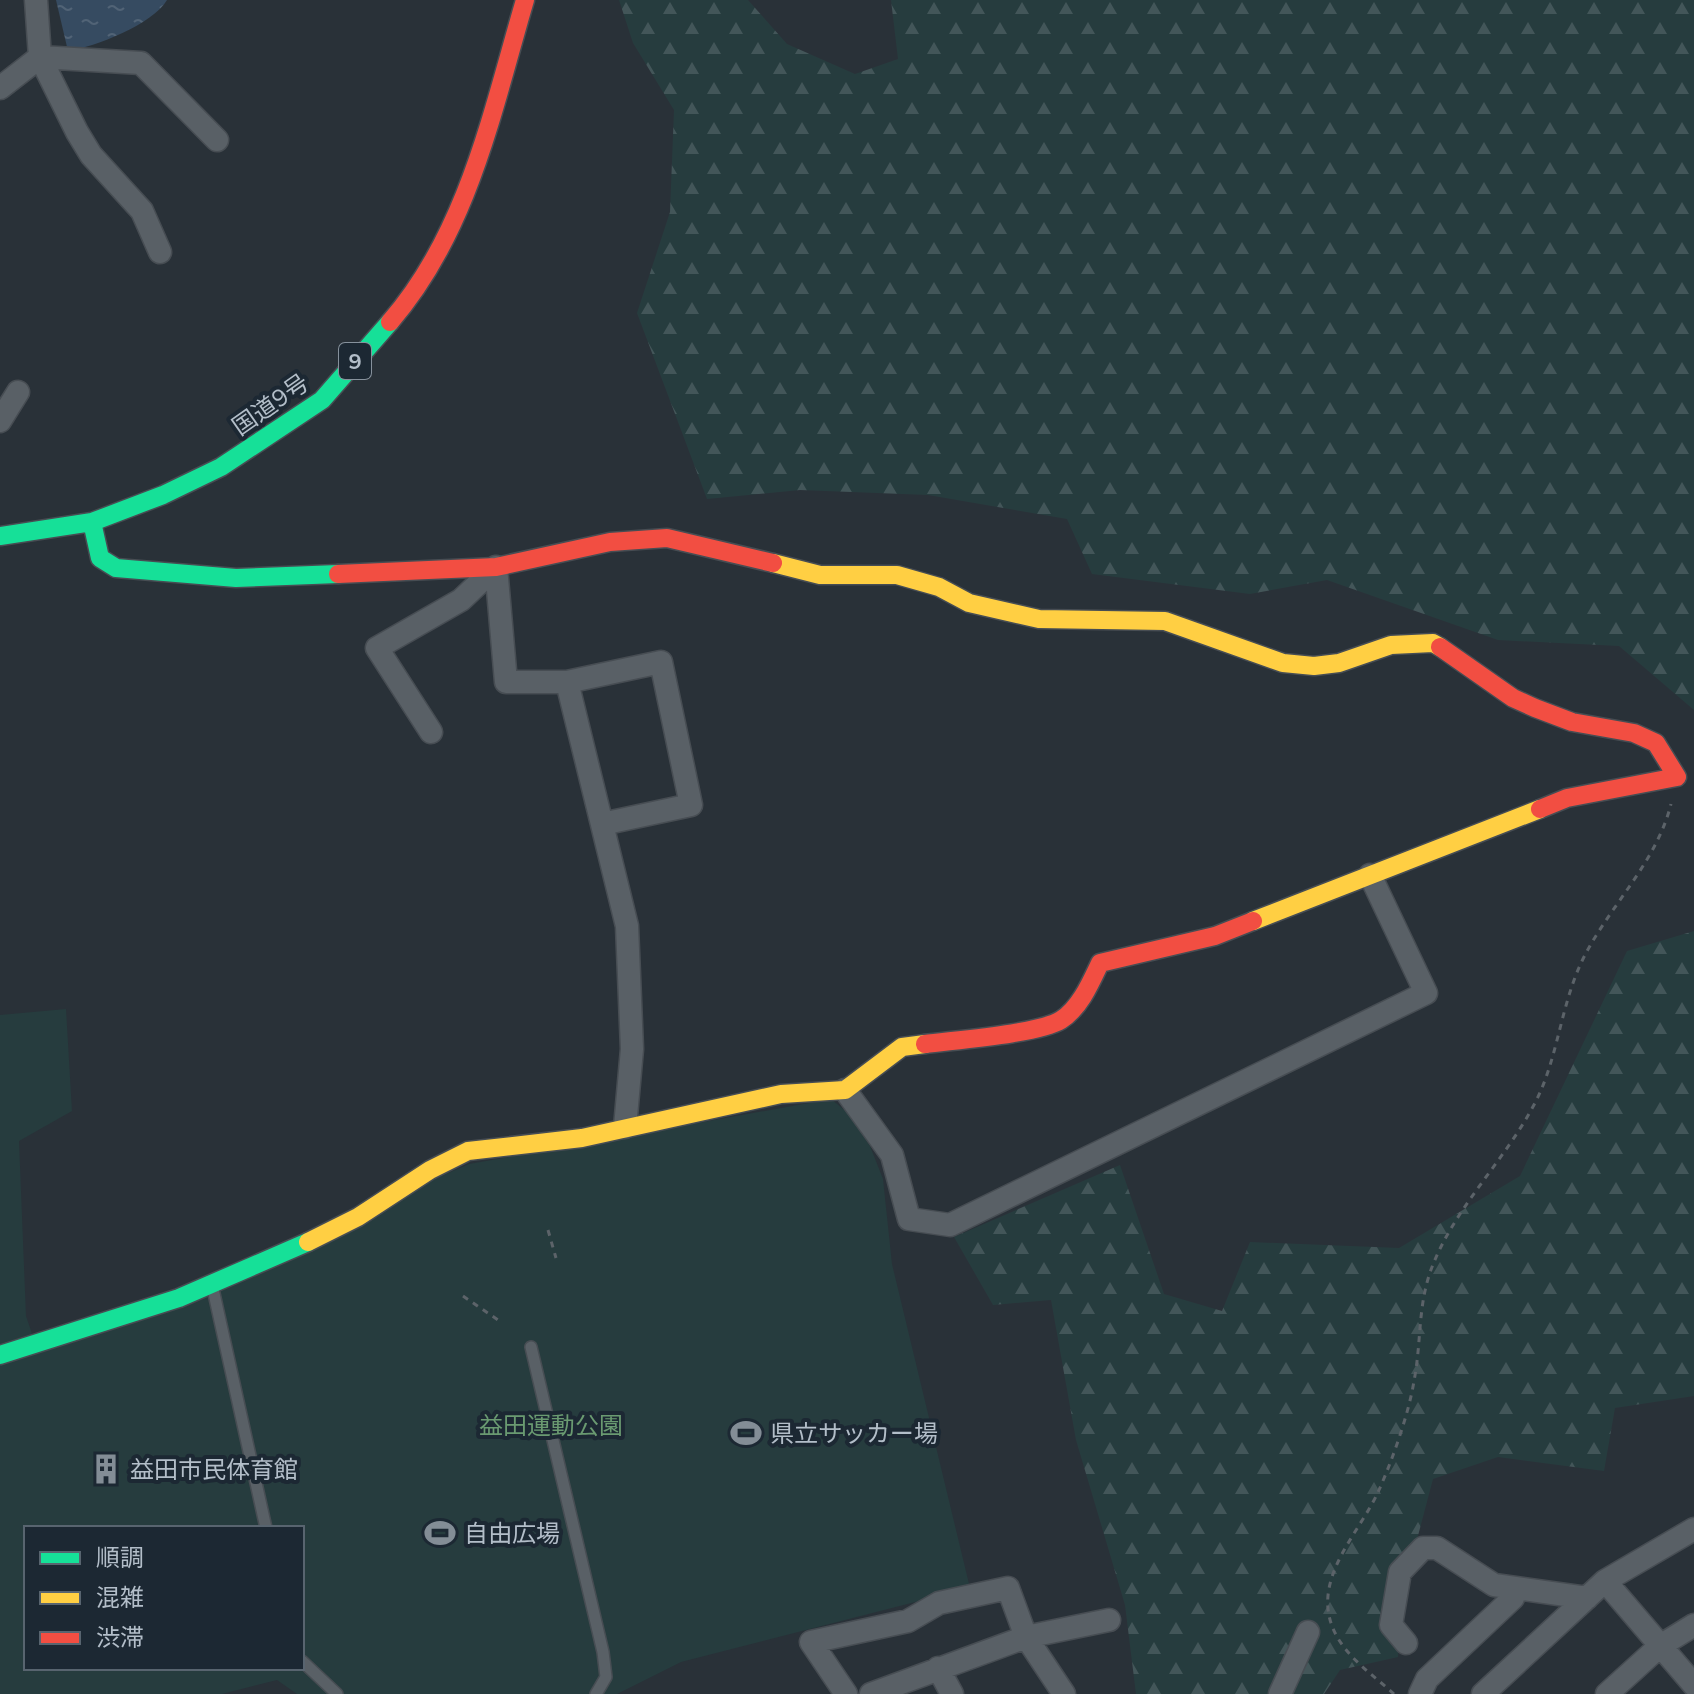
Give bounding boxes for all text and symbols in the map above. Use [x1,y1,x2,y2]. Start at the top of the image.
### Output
road number: 9 [339,343,371,379]
street label: 国道9号 [226,367,314,441]
park label: 益田運動公園 [479,1410,623,1440]
sports icon: 県立サッカー場 [729,1416,763,1450]
place label: 県立サッカー場 [770,1418,938,1448]
building icon: 益田市民体育館 [89,1452,123,1486]
place label: 益田市民体育館 [130,1454,298,1484]
sports icon: 自由広場 [423,1516,457,1550]
place label: 自由広場 [464,1518,560,1548]
legend [24,1526,304,1670]
text: 順調 [96,1542,144,1572]
text: 混雑 [96,1582,144,1612]
text: 渋滞 [96,1622,144,1652]

